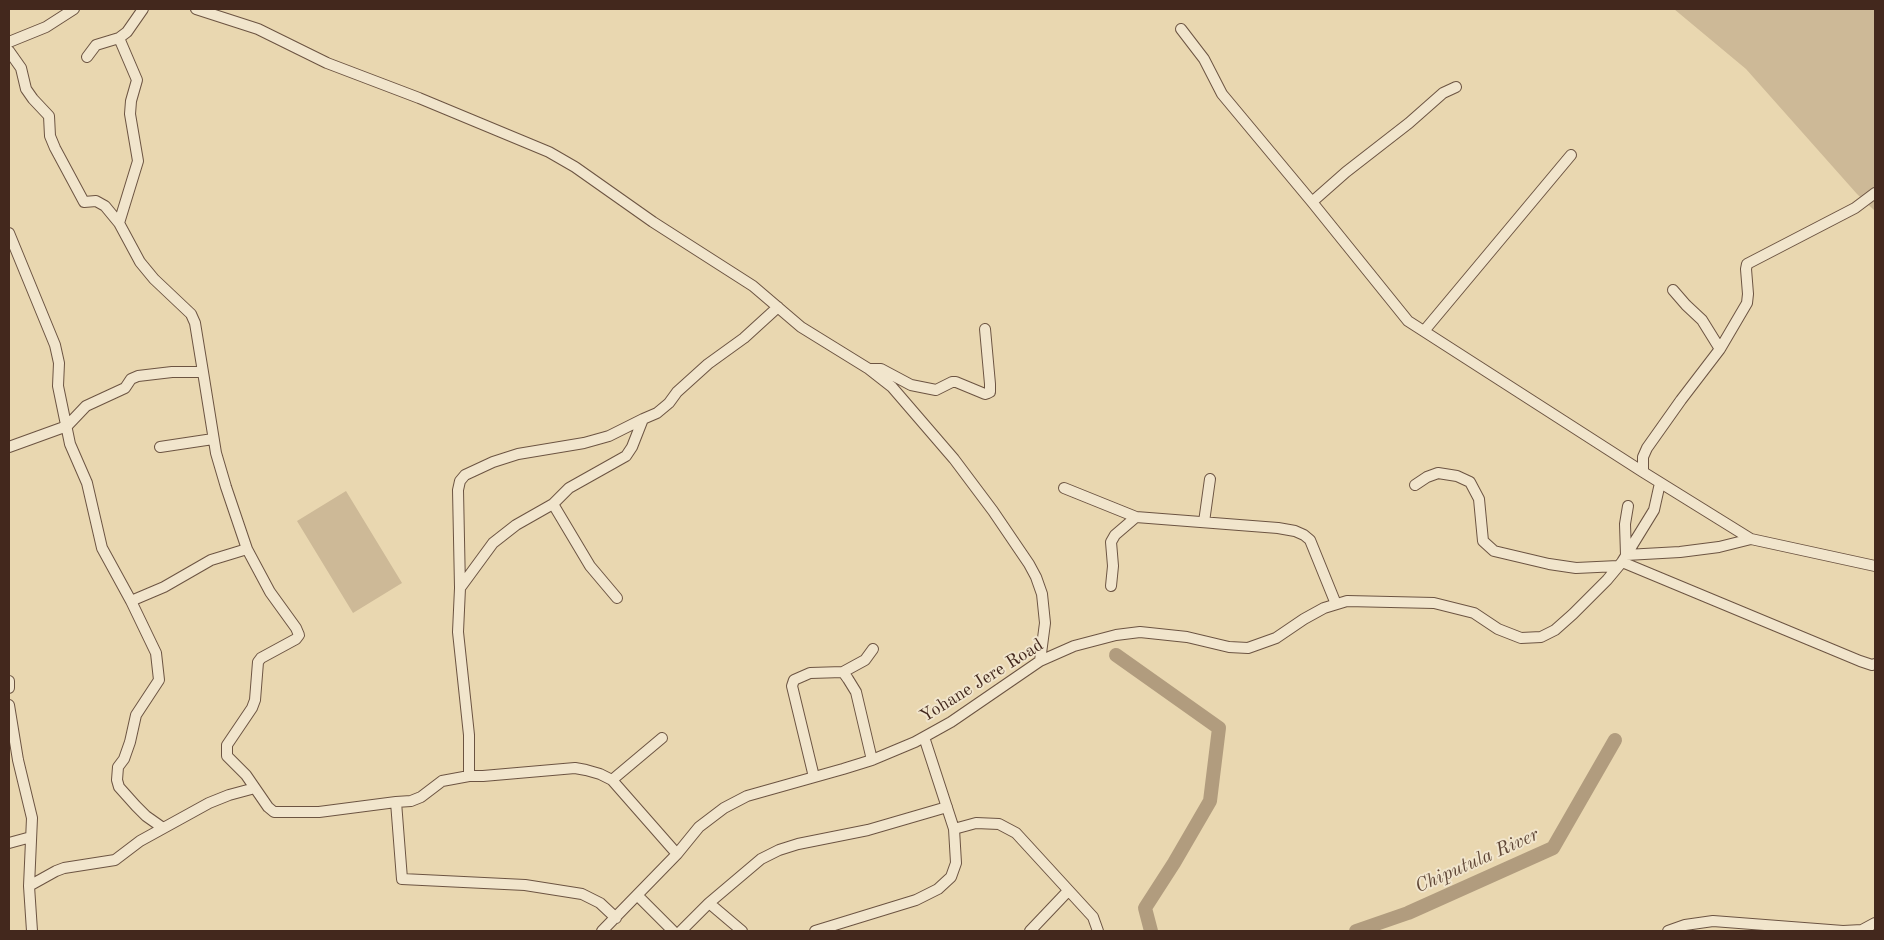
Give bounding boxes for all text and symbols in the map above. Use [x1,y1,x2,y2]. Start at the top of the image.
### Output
street label: Yohane Jere Road [916,634,1048,728]
water label: Chiputula River [1412,824,1542,898]

